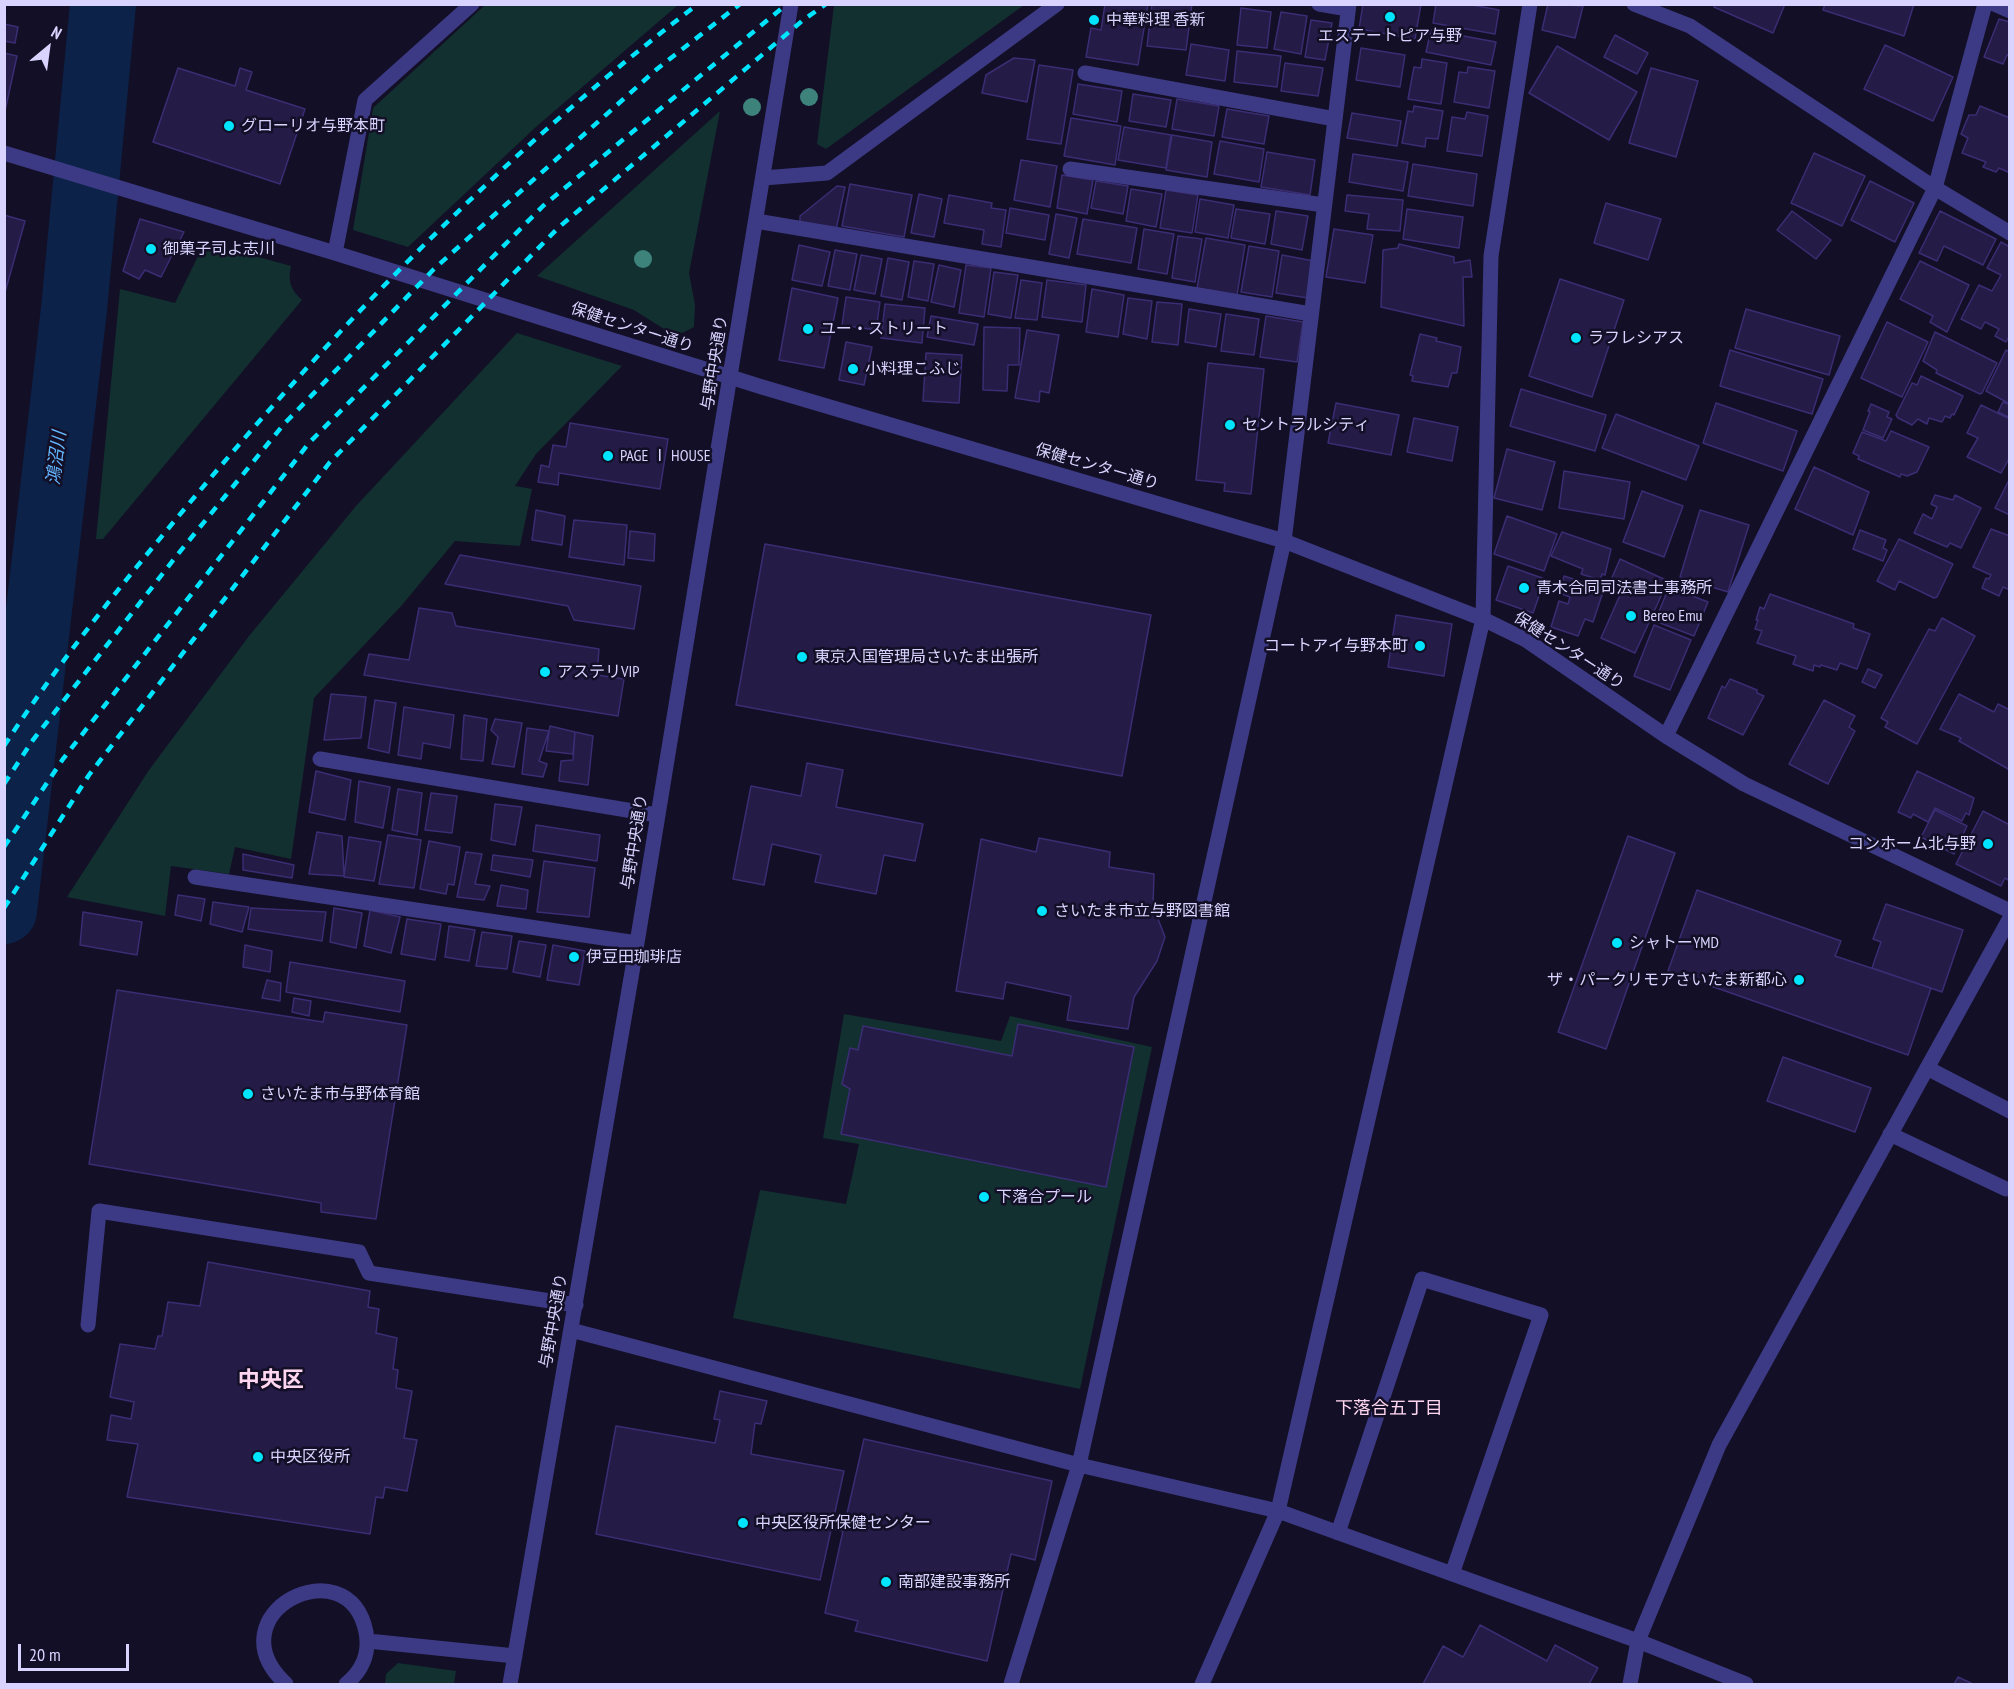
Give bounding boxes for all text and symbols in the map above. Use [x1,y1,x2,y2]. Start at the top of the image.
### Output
place label: 中華料理 香新 [1106,10,1205,30]
marker: エステートピア与野 [1383,10,1397,24]
marker: 中華料理 香新 [1087,13,1101,27]
north arrow [18,18,78,78]
text: N [48,21,65,43]
place label: エステートピア与野 [1318,26,1462,46]
place label: グローリオ与野本町 [241,116,385,136]
marker: グローリオ与野本町 [222,119,236,133]
place label: 御菓子司よ志川 [163,239,275,259]
marker: 御菓子司よ志川 [144,242,158,256]
street label: 保健センター通り [568,299,696,357]
street label: 与野中央通り [698,314,732,412]
place label: ユー・ストリート [820,319,948,339]
marker: ユー・ストリート [801,322,815,336]
place label: ラフレシアス [1588,328,1684,348]
marker: ラフレシアス [1569,331,1583,345]
place label: 小料理こふじ [865,359,961,379]
marker: 小料理こふじ [846,362,860,376]
place label: セントラルシティ [1242,415,1370,435]
marker: セントラルシティ [1223,418,1237,432]
water label: 鴻沼川 [43,430,71,486]
street label: 保健センター通り [1033,440,1161,494]
place label: PAGE Ⅰ HOUSE [620,446,711,466]
marker: PAGE Ⅰ HOUSE [601,449,615,463]
place label: 青木合同司法書士事務所 [1536,578,1712,598]
marker: 青木合同司法書士事務所 [1517,581,1531,595]
place label: Bereo Emu [1643,606,1703,626]
street label: 保健センター通り [1510,608,1628,694]
marker: Bereo Emu [1624,609,1638,623]
place label: コートアイ与野本町 [1264,636,1408,656]
marker: コートアイ与野本町 [1413,639,1427,653]
place label: 東京入国管理局さいたま出張所 [814,647,1038,667]
marker: 東京入国管理局さいたま出張所 [795,650,809,664]
place label: アステリVIP [557,662,639,682]
marker: アステリVIP [538,665,552,679]
street label: 与野中央通り [618,793,652,891]
place label: コンホーム北与野 [1848,834,1976,854]
marker: コンホーム北与野 [1981,837,1995,851]
place label: さいたま市立与野図書館 [1054,901,1230,921]
marker: さいたま市立与野図書館 [1035,904,1049,918]
place label: シャトーYMD [1629,933,1719,953]
marker: シャトーYMD [1610,936,1624,950]
place label: 伊豆田珈琲店 [586,947,682,967]
marker: 伊豆田珈琲店 [567,950,581,964]
place label: ザ・パークリモアさいたま新都心 [1547,970,1787,990]
marker: ザ・パークリモアさいたま新都心 [1792,973,1806,987]
place label: さいたま市与野体育館 [260,1084,420,1104]
marker: さいたま市与野体育館 [241,1087,255,1101]
place label: 下落合プール [996,1187,1092,1207]
marker: 下落合プール [977,1190,991,1204]
street label: 与野中央通り [536,1272,572,1370]
district label: 中央区 [238,1368,304,1394]
district label: 下落合五丁目 [1335,1398,1443,1420]
place label: 中央区役所 [270,1447,350,1467]
marker: 中央区役所 [251,1450,265,1464]
place label: 中央区役所保健センター [755,1513,931,1533]
marker: 中央区役所保健センター [736,1516,750,1530]
place label: 南部建設事務所 [898,1572,1010,1592]
marker: 南部建設事務所 [879,1575,893,1589]
scale bar [21,1632,132,1670]
text: 20 m [29,1643,61,1666]

